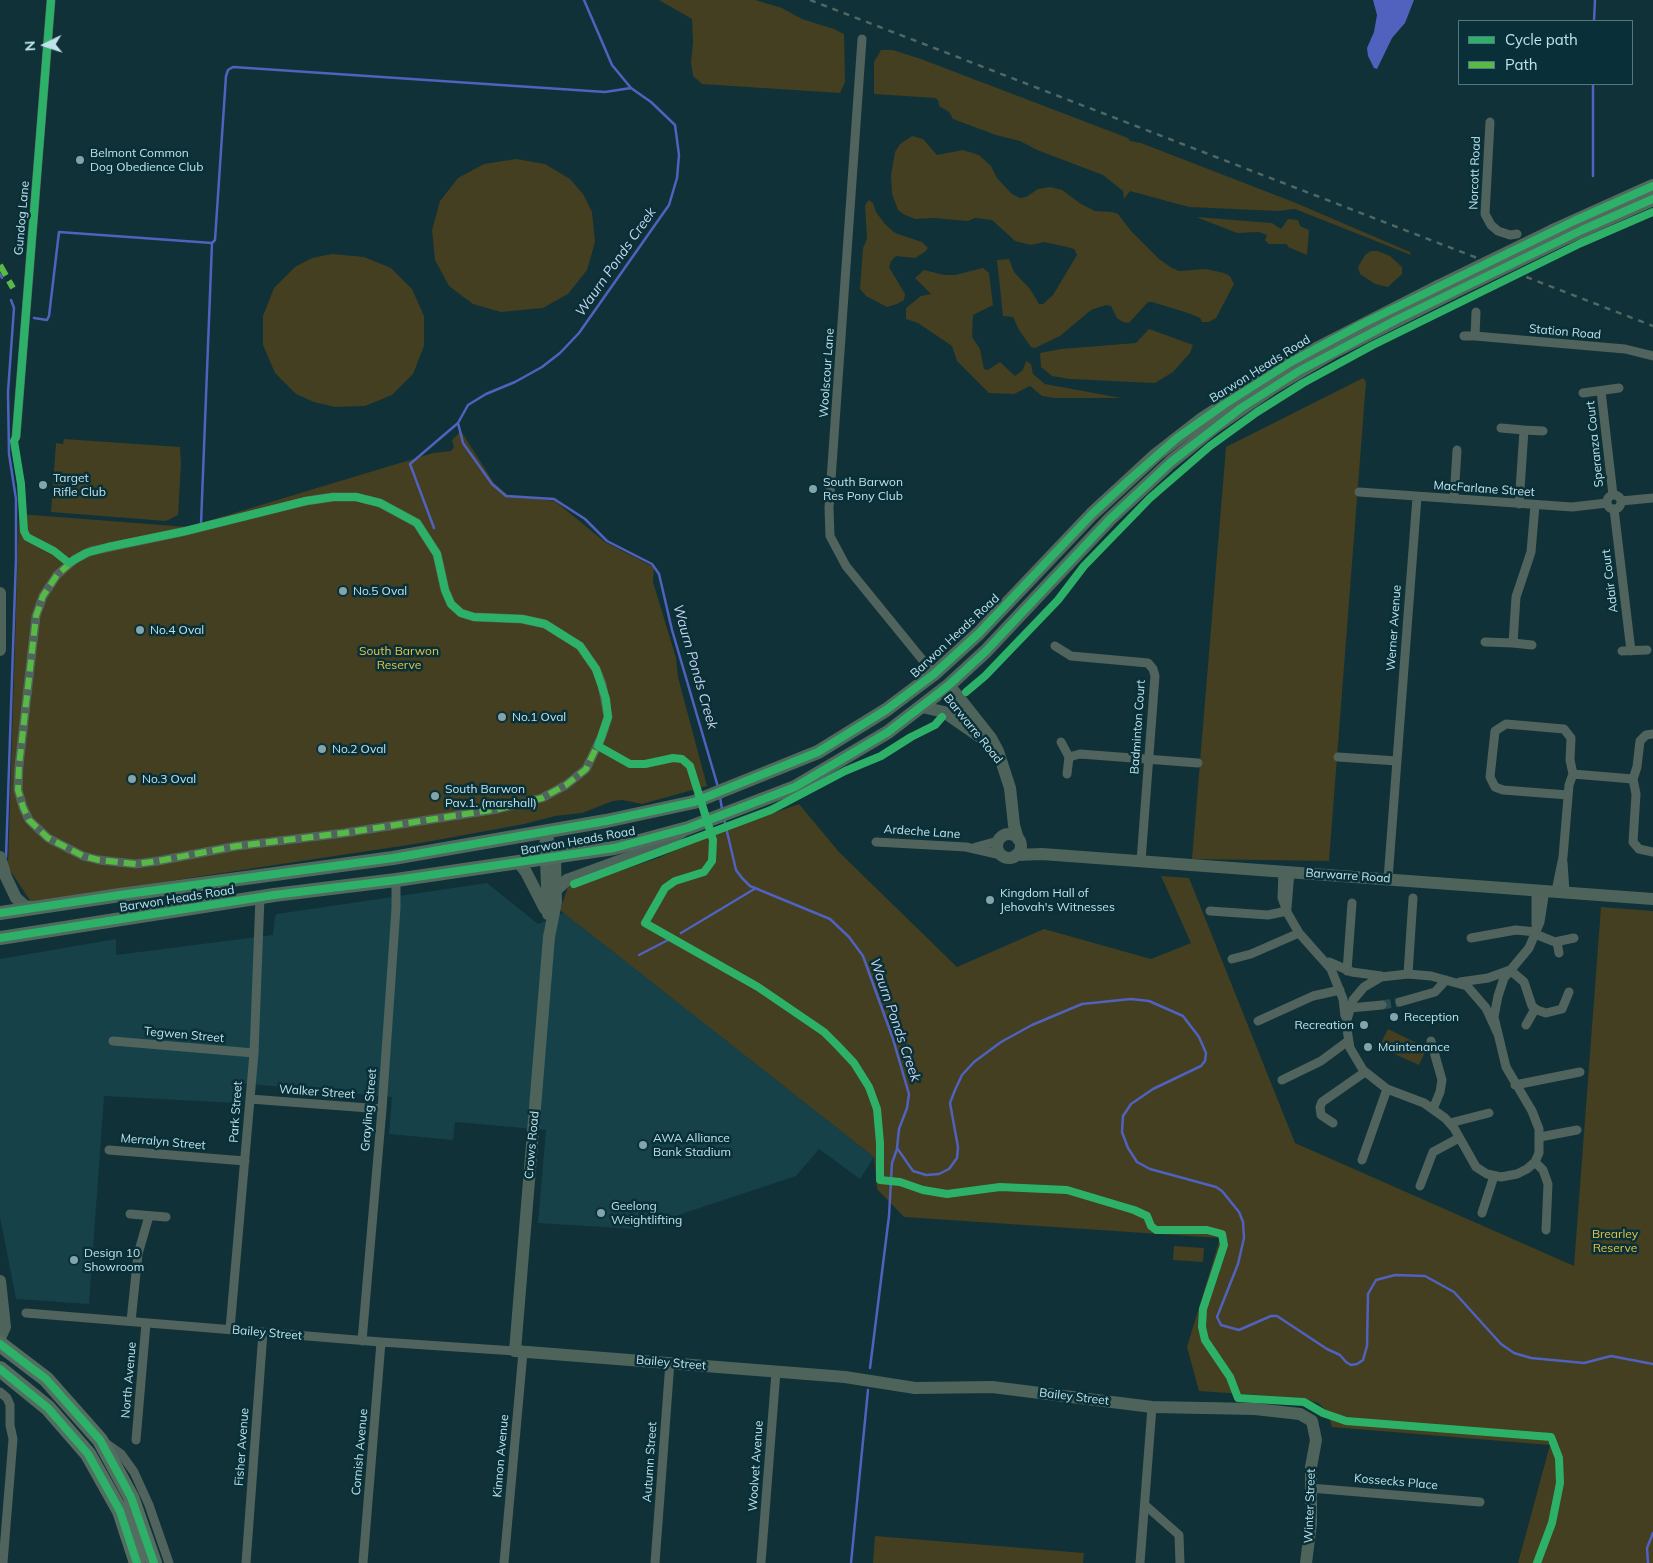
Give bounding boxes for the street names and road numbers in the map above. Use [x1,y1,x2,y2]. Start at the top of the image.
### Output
street label: Norcott Road [1467,136,1483,210]
street label: Gundog Lane [12,180,32,256]
street label: Station Road [1528,322,1602,342]
street label: Woolscour Lane [817,328,837,418]
street label: Barwon Heads Road [1207,332,1313,406]
street label: Speranza Court [1583,400,1607,488]
street label: MacFarlane Street [1433,478,1535,500]
street label: Adair Court [1599,548,1621,614]
street label: Werner Avenue [1384,584,1404,672]
street label: Barwon Heads Road [908,591,1002,681]
street label: Badminton Court [1128,679,1148,775]
street label: Barwarre Road [941,691,1005,767]
street label: Ardeche Lane [883,822,961,842]
street label: Barwon Heads Road [520,824,636,858]
street label: Barwarre Road [1305,866,1391,886]
street label: Barwon Heads Road [119,883,235,915]
street label: Tegwen Street [143,1024,225,1046]
street label: Grayling Street [358,1068,380,1152]
street label: Park Street [227,1081,245,1143]
street label: Walker Street [279,1082,355,1102]
street label: Crows Road [522,1110,542,1180]
street label: Merralyn Street [120,1131,206,1153]
street label: Bailey Street [231,1323,303,1343]
street label: North Avenue [118,1341,140,1419]
street label: Bailey Street [635,1353,707,1373]
street label: Bailey Street [1038,1386,1110,1408]
street label: Fisher Avenue [232,1407,252,1487]
street label: Cornish Avenue [349,1408,371,1496]
street label: Kinnon Avenue [490,1414,512,1498]
street label: Woolvet Avenue [746,1420,766,1512]
street label: Autumn Street [640,1421,660,1503]
street label: Winter Street [1302,1468,1318,1544]
street label: Kossecks Place [1353,1471,1439,1493]

